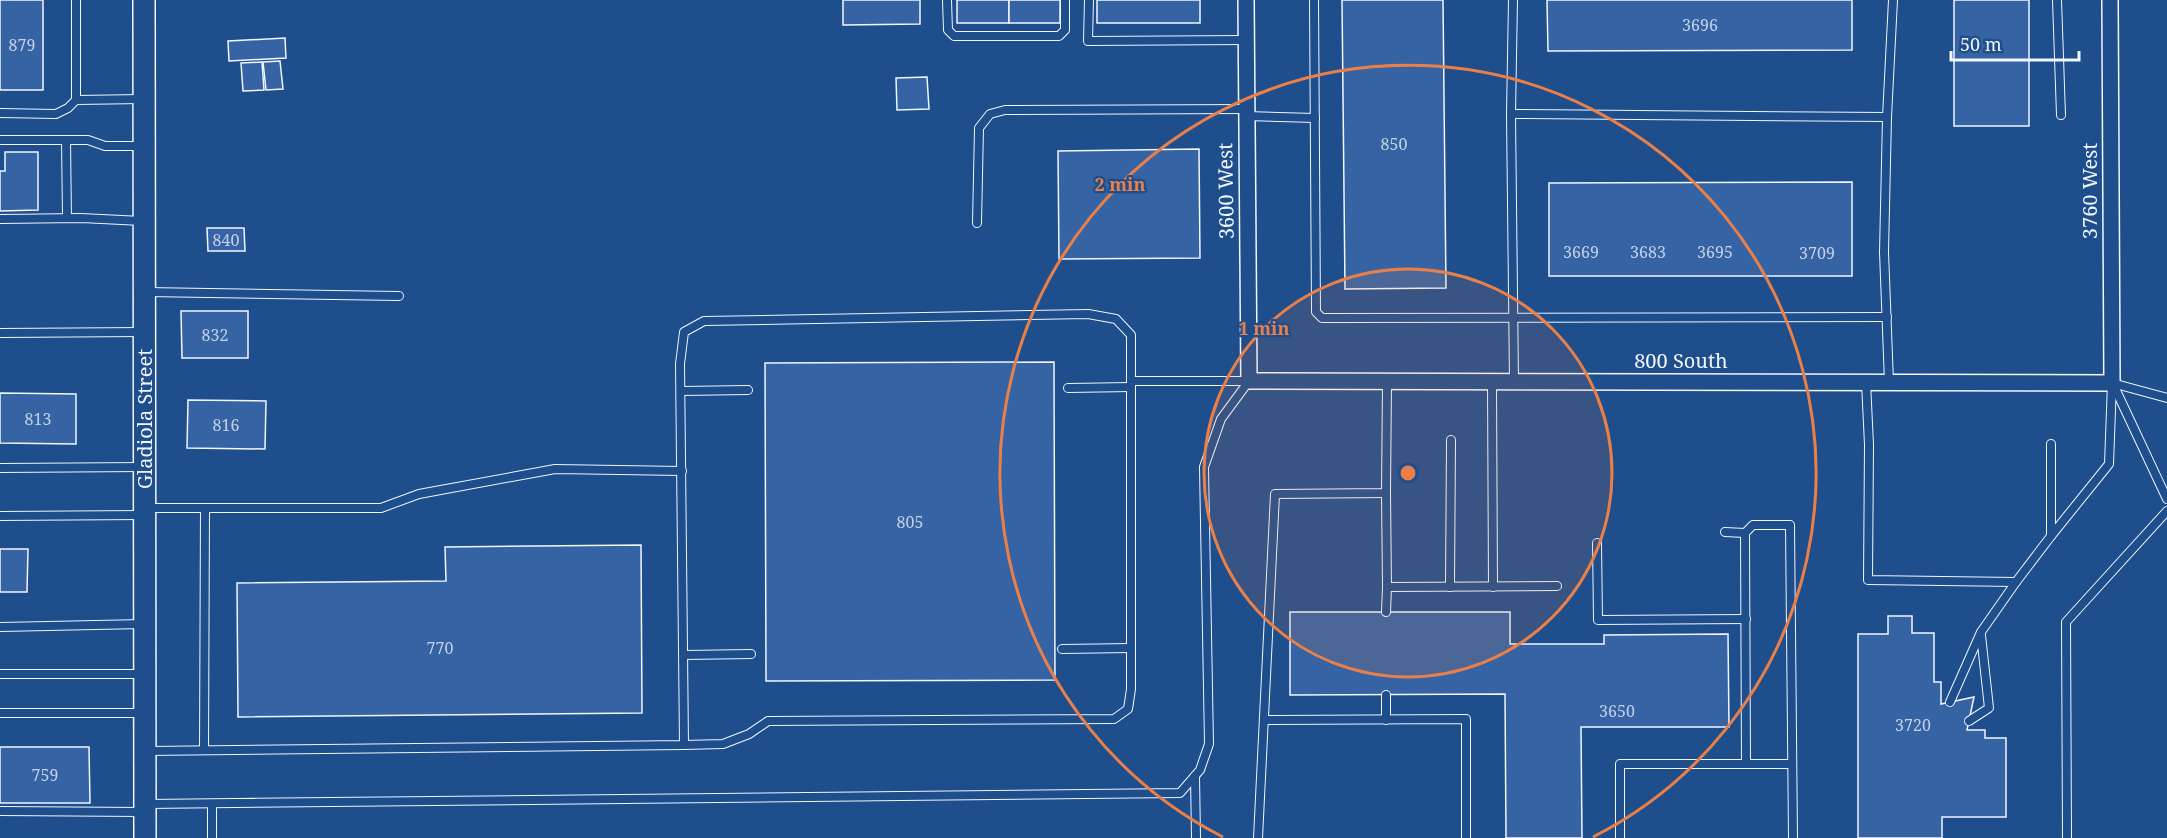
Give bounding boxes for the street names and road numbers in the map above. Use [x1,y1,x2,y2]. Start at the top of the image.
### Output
street label: 3600 West [1211,143,1240,239]
street label: 3760 West [2076,143,2103,239]
street label: 800 South [1634,347,1728,374]
street label: Gladiola Street [131,349,158,489]

